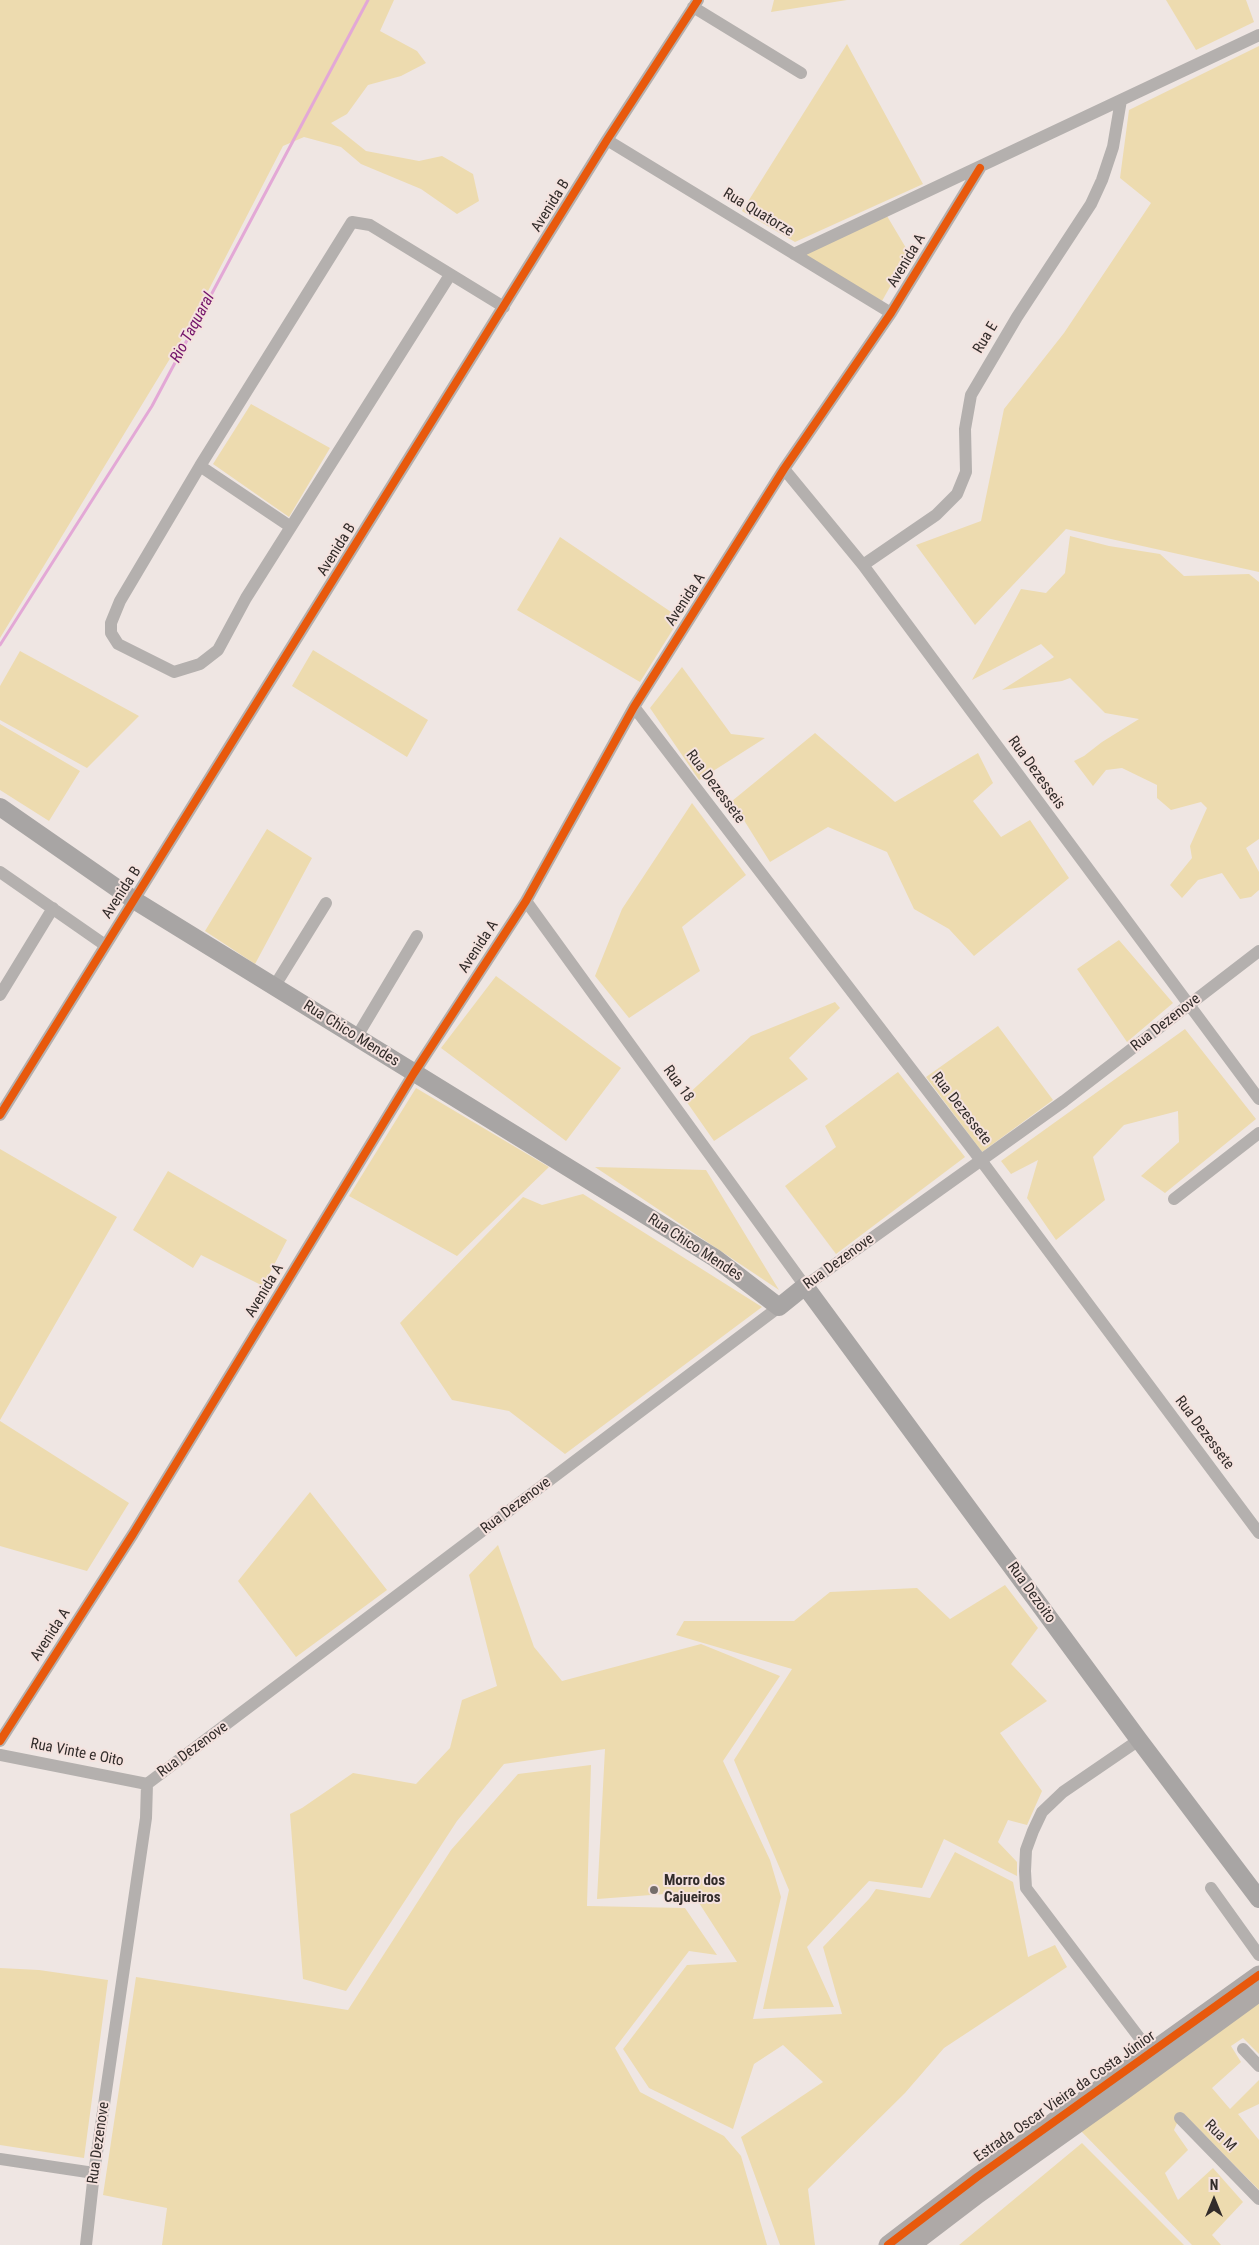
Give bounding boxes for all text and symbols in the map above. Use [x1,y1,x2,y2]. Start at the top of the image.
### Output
street label: Avenida B [528,176,574,236]
street label: Rua Quatorze [719,185,797,241]
street label: Avenida A [884,231,930,291]
water label: Rio Taquaral [167,290,219,366]
street label: Rua E [970,319,1002,357]
street label: Avenida B [314,520,360,580]
street label: Avenida A [662,570,710,630]
street label: Rua Dezesseis [1003,733,1069,813]
street label: Rua Dezessete [682,747,748,827]
street label: Avenida B [98,864,146,922]
street label: Avenida A [455,917,503,977]
street label: Rua Dezenove [1128,990,1204,1056]
street label: Rua Chico Mendes [300,997,402,1071]
street label: Rua 18 [659,1062,697,1106]
street label: Rua Dezessete [927,1069,995,1149]
street label: Rua Chico Mendes [644,1211,746,1285]
street label: Rua Dezenove [800,1230,878,1294]
street label: Avenida A [242,1261,288,1321]
street label: Rua Dezessete [1171,1393,1237,1473]
street label: Rua Dezenove [477,1474,555,1538]
street label: Rua Dezoito [1003,1559,1059,1627]
street label: Avenida A [27,1605,75,1665]
street label: Rua Dezenove [154,1718,232,1782]
street label: Rua Vinte e Oito [29,1735,125,1771]
place label: Morro dos Cajueiros [664,1872,725,1907]
marker: Morro dos Cajueiros [648,1884,660,1896]
street label: Estrada Oscar Vieira da Costa Júnior [971,2027,1159,2167]
street label: Rua Dezenove [84,2101,114,2185]
street label: Rua M [1200,2116,1240,2156]
north arrow [1189,2175,1239,2225]
text: N [1210,2177,1218,2193]

